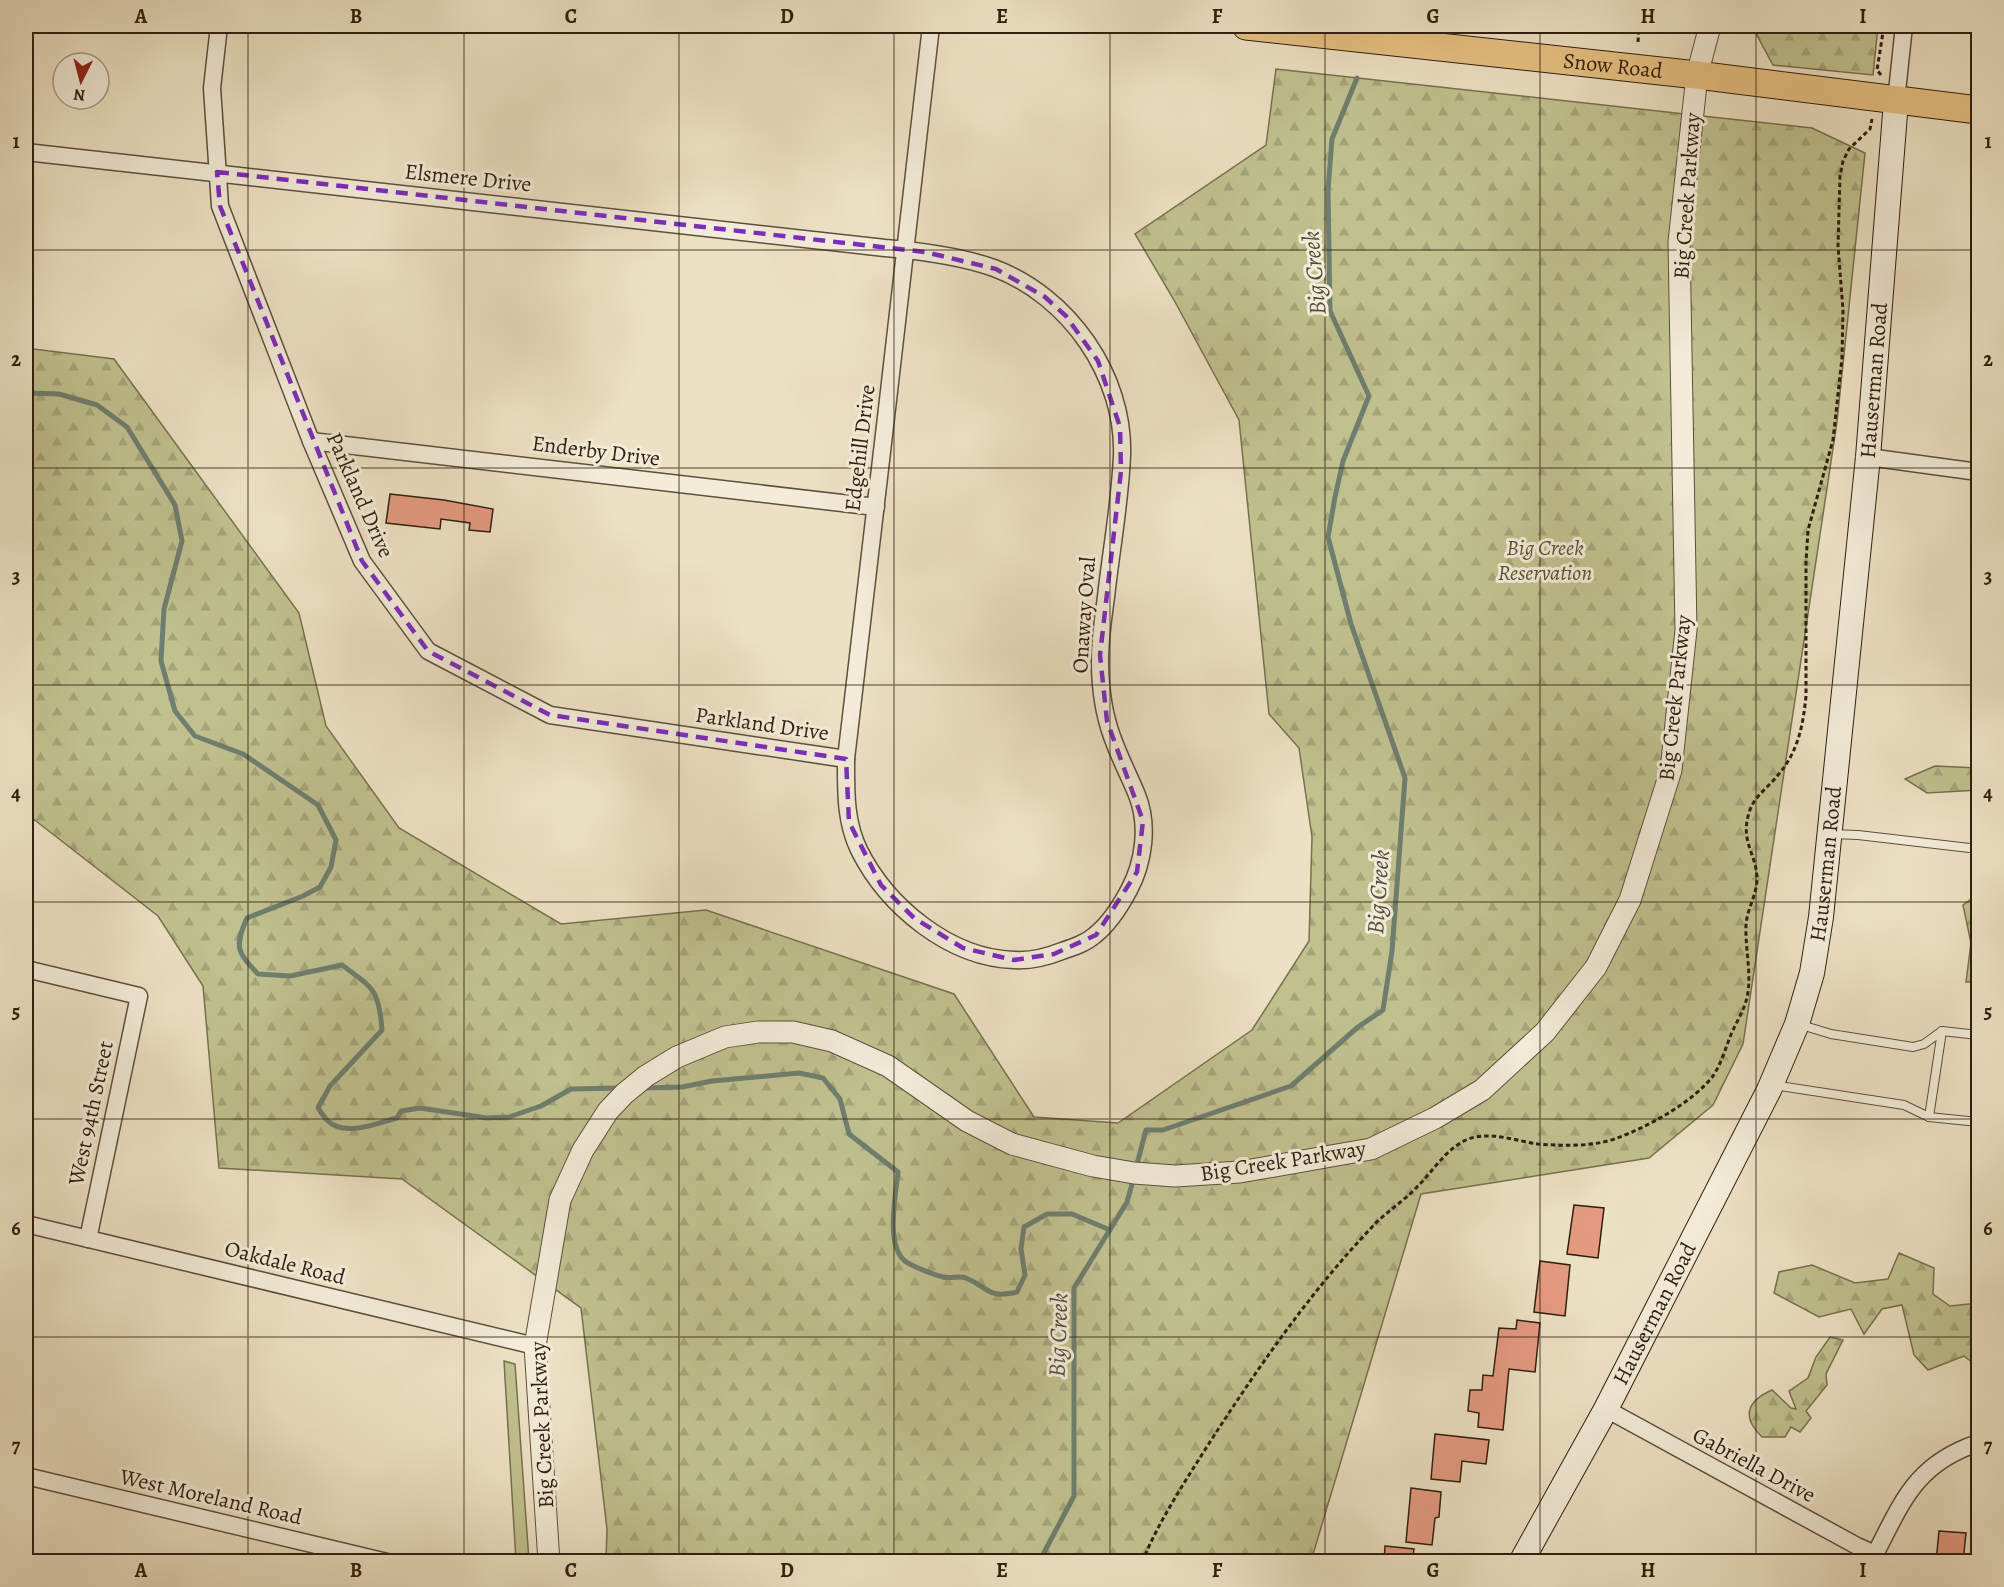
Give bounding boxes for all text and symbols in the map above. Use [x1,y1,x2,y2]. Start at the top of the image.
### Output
text: A [134,3,148,30]
text: B [350,3,362,30]
text: C [565,3,577,30]
text: D [780,3,794,30]
text: E [996,3,1008,30]
text: F [1212,3,1223,30]
text: G [1426,3,1440,30]
text: H [1641,3,1656,30]
text: I [1859,3,1867,30]
street label: Snow Road [1562,46,1664,86]
north arrow [51,51,111,111]
text: N [72,83,86,106]
street label: Big Creek Parkway [1666,111,1708,280]
text: 1 [12,128,20,155]
text: 1 [1984,128,1992,155]
street label: Elsmere Drive [403,156,533,200]
water label: Big Creek [1294,229,1334,316]
street label: Hauserman Road [1853,301,1895,460]
text: 2 [11,346,21,373]
text: 2 [1983,346,1993,373]
street label: Edgehill Drive [837,383,883,513]
street label: Parkland Drive [319,427,401,563]
street label: Enderby Drive [530,428,662,474]
park label: Big Creek Reservation [1498,533,1592,588]
street label: Onaway Oval [1065,556,1103,674]
text: 3 [12,563,20,590]
text: 3 [1984,563,1992,590]
street label: Big Creek Parkway [1651,613,1699,783]
street label: Parkland Drive [693,700,831,748]
text: 4 [11,780,21,807]
text: 4 [1983,780,1993,807]
street label: Hauserman Road [1802,785,1849,944]
water label: Big Creek [1359,848,1397,935]
text: 5 [12,998,20,1025]
text: 5 [1984,998,1992,1025]
street label: West 94th Street [61,1038,121,1189]
street label: Big Creek Parkway [1198,1133,1368,1189]
text: 6 [11,1215,21,1242]
text: 6 [1983,1215,1993,1242]
street label: Oakdale Road [221,1234,349,1293]
street label: Hauserman Road [1606,1237,1704,1390]
water label: Big Creek [1041,1292,1075,1378]
street label: Big Creek Parkway [523,1341,561,1509]
street label: Gabriella Drive [1687,1420,1821,1510]
text: 7 [12,1432,21,1459]
text: 7 [1984,1432,1993,1459]
street label: West Moreland Road [116,1461,305,1533]
text: A [134,1557,148,1584]
text: B [350,1557,362,1584]
text: C [565,1557,577,1584]
text: D [780,1557,794,1584]
text: E [996,1557,1008,1584]
text: F [1212,1557,1223,1584]
text: G [1426,1557,1440,1584]
text: H [1641,1557,1656,1584]
text: I [1859,1557,1867,1584]

